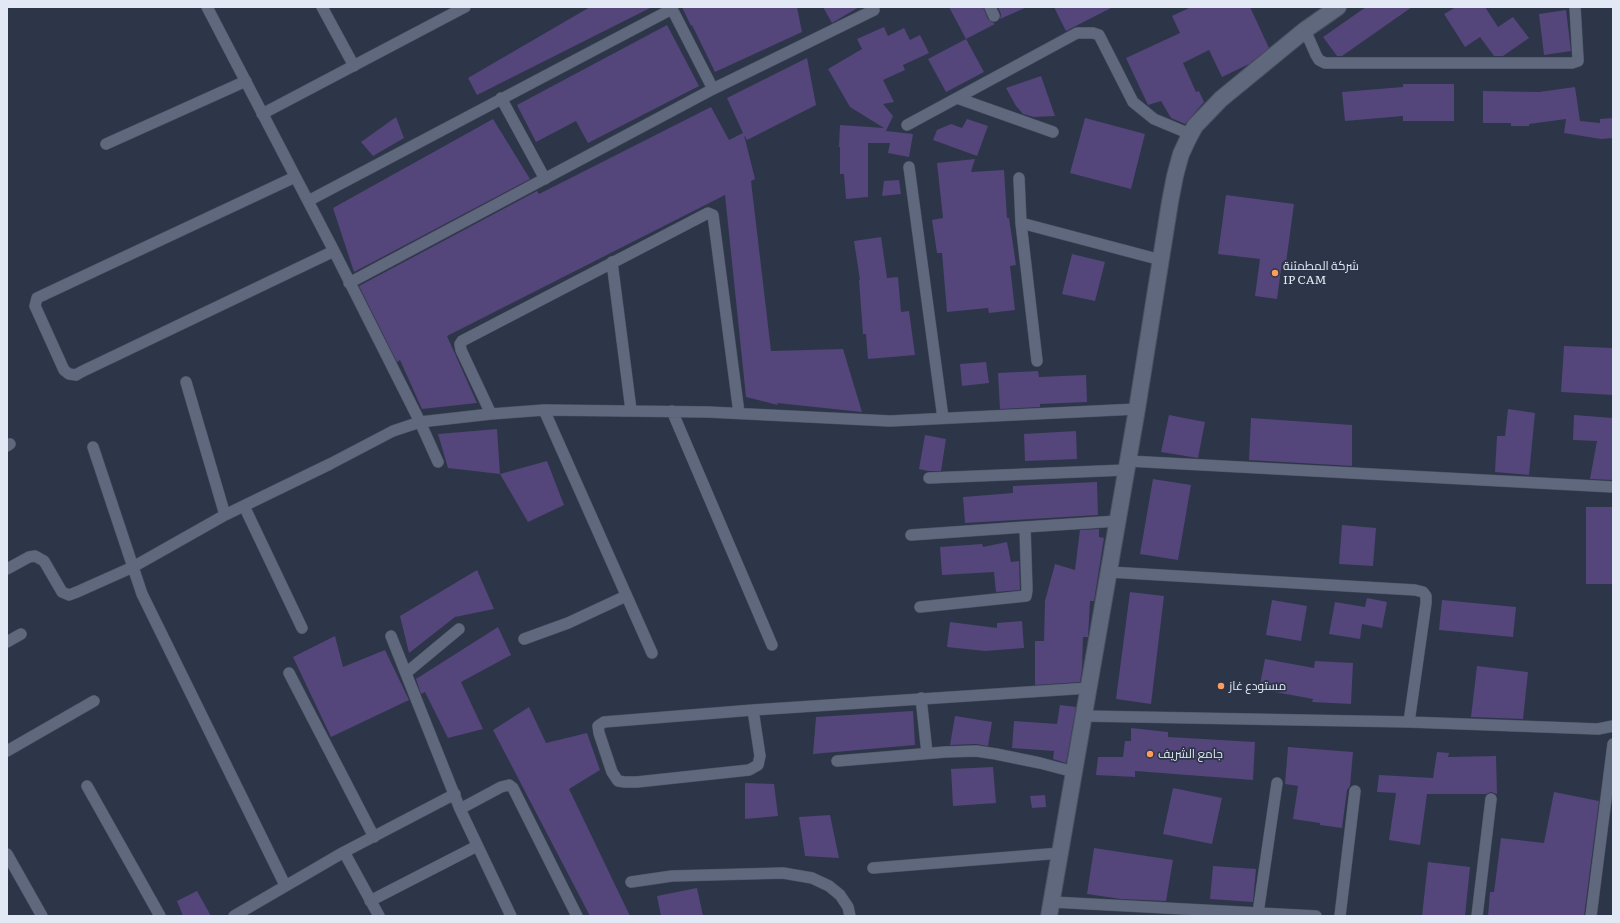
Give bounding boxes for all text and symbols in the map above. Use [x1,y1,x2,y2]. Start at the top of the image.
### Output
place label: شركة المطمئنة IP CAM [1283,259,1359,287]
marker: شركة المطمئنة IP CAM [1270,268,1280,278]
place label: مستودع غاز [1229,679,1286,693]
marker: مستودع غاز [1216,681,1226,691]
place label: جامع الشريف [1158,747,1223,761]
marker: جامع الشريف [1145,749,1155,759]

